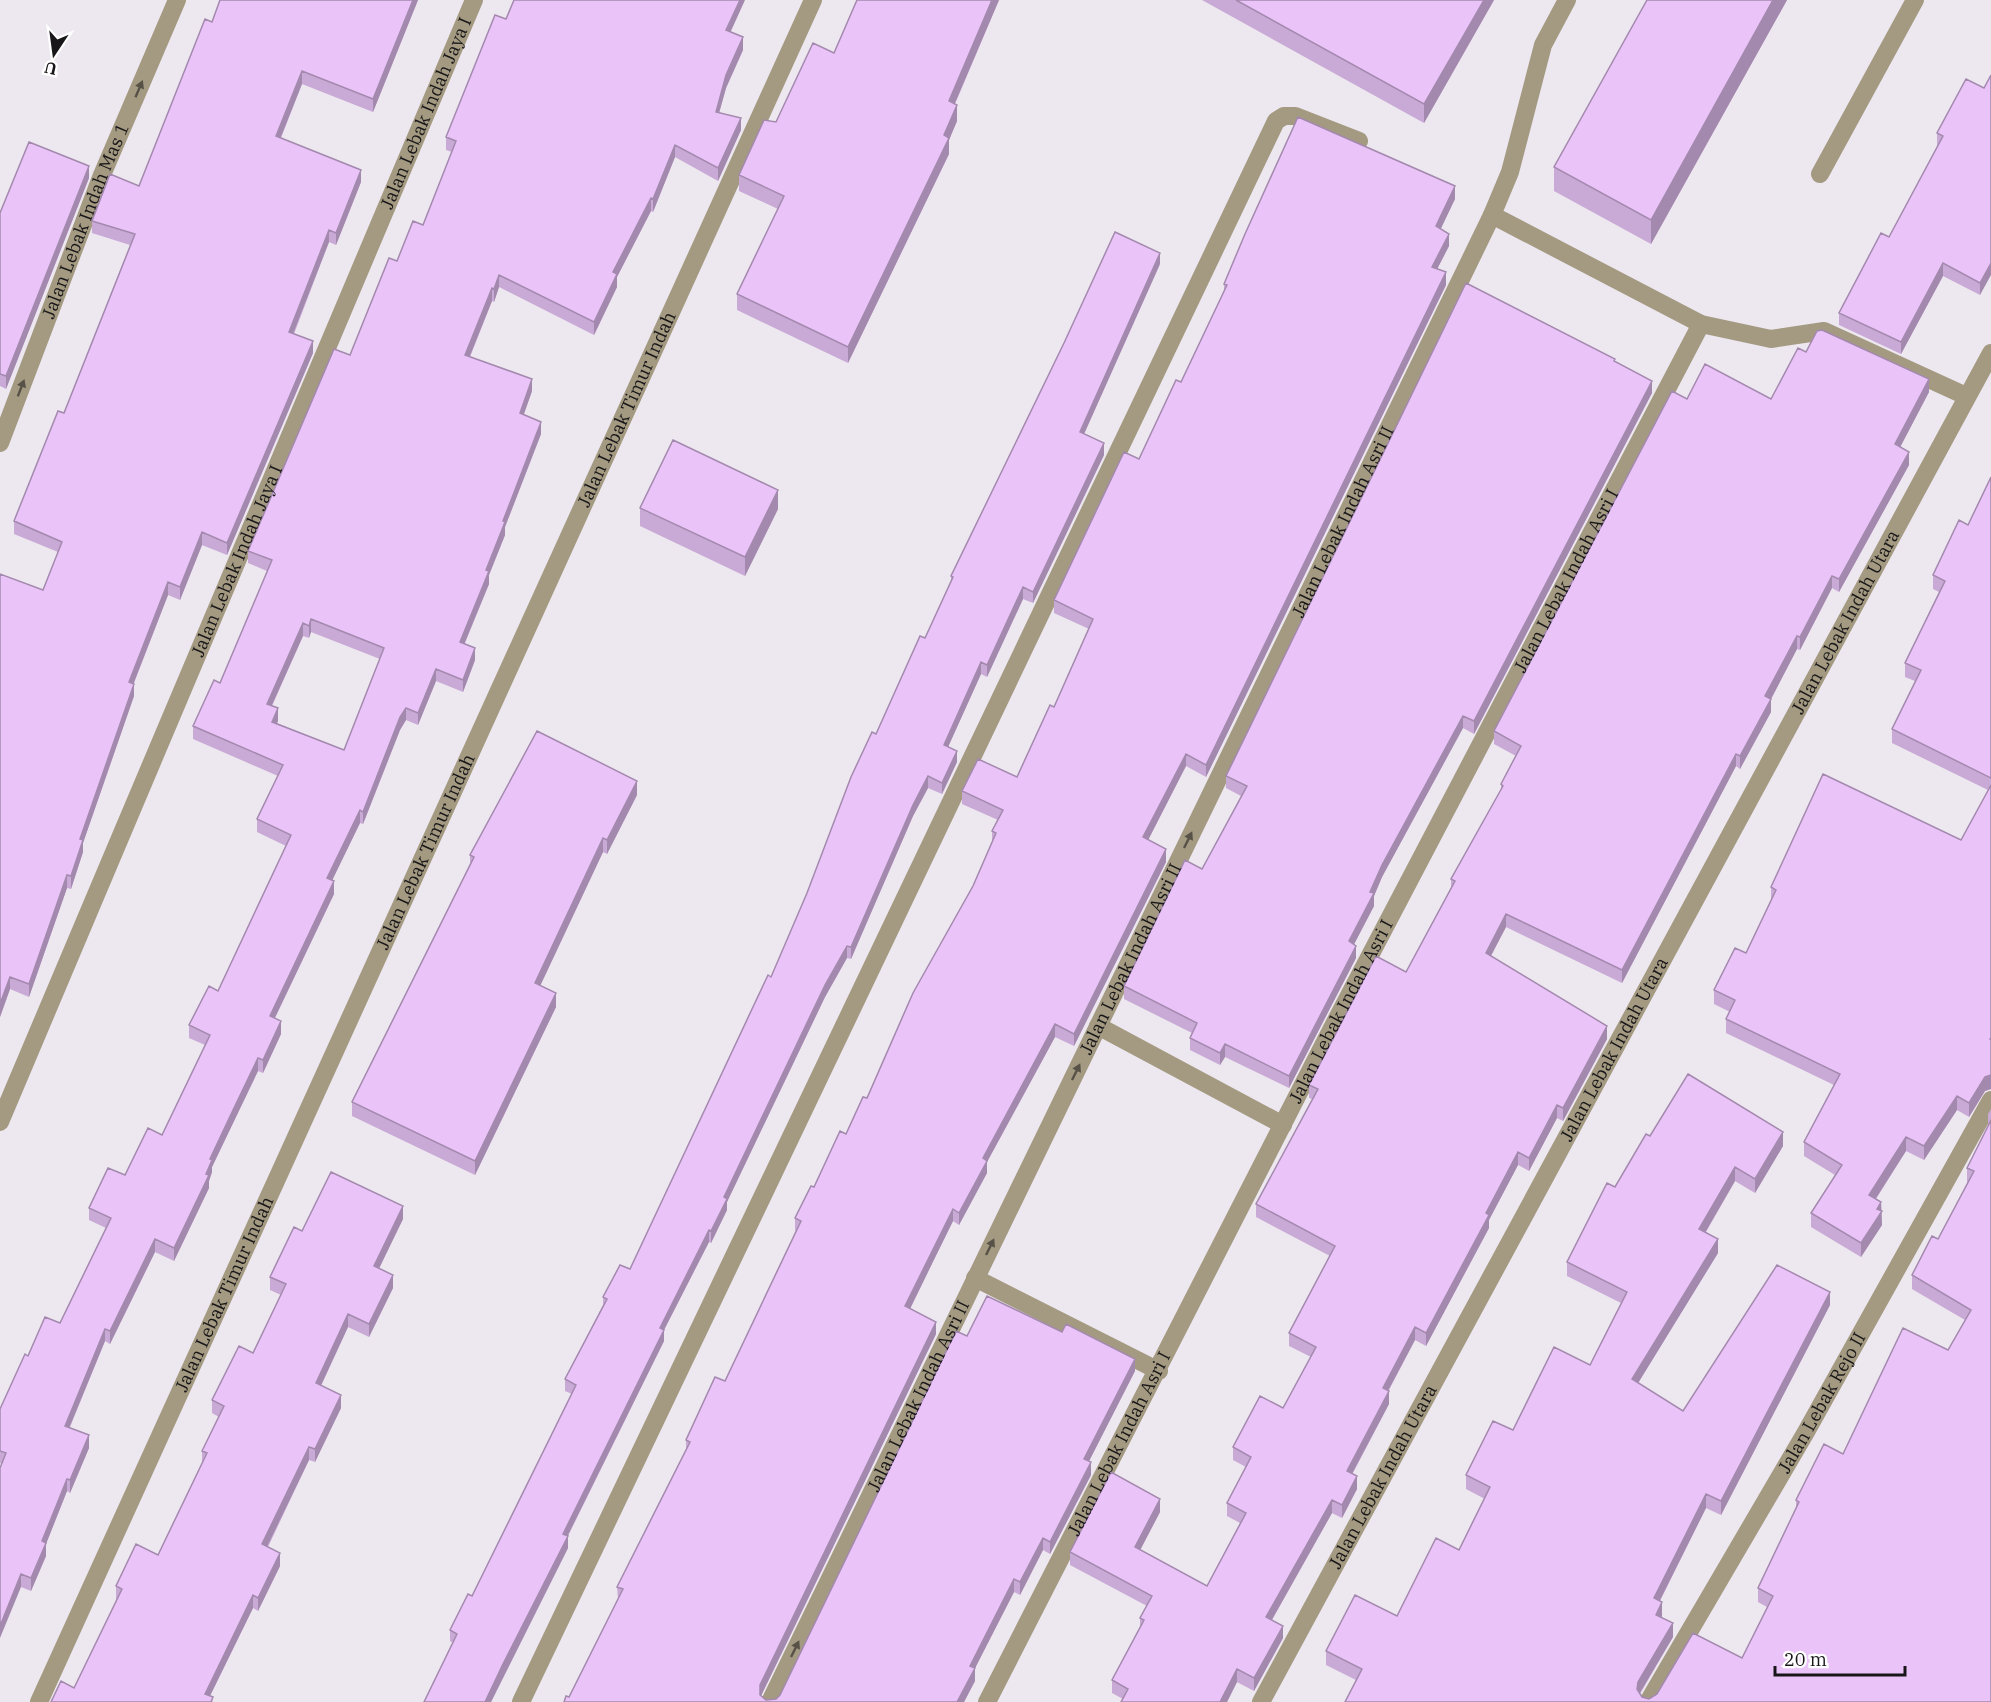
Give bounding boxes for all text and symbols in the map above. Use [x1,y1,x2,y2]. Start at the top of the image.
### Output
street label: Jalan Lebak Indah Jaya I [375,14,476,213]
north arrow [24,24,84,84]
text: U [42,57,59,80]
one-way arrow [134,80,144,98]
street label: Jalan Lebak Indah Mas 1 [36,119,134,322]
street label: Jalan Lebak Timur Indah [572,308,681,511]
one-way arrow [17,379,27,397]
street label: Jalan Lebak Indah Asri II [1286,422,1399,621]
street label: Jalan Lebak Indah Jaya I [186,461,287,660]
street label: Jalan Lebak Indah Asri I [1508,485,1623,676]
street label: Jalan Lebak Indah Utara [1786,526,1904,718]
street label: Jalan Lebak Timur Indah [371,750,480,953]
one-way arrow [1184,831,1193,848]
street label: Jalan Lebak Indah Asri II [1074,859,1187,1058]
street label: Jalan Lebak Indah Asri I [1283,915,1398,1107]
street label: Jalan Lebak Indah Utara [1555,953,1673,1145]
one-way arrow [1071,1063,1080,1080]
street label: Jalan Lebak Timur Indah [170,1193,278,1395]
one-way arrow [985,1238,995,1256]
street label: Jalan Lebak Indah Asri II [862,1296,974,1495]
street label: Jalan Lebak Rejo II [1772,1328,1870,1477]
street label: Jalan Lebak Indah Asri I [1062,1348,1175,1540]
street label: Jalan Lebak Indah Utara [1323,1380,1442,1573]
scale bar [1775,1639,1906,1677]
one-way arrow [791,1641,800,1658]
text: 20 m [1784,1648,1827,1671]

